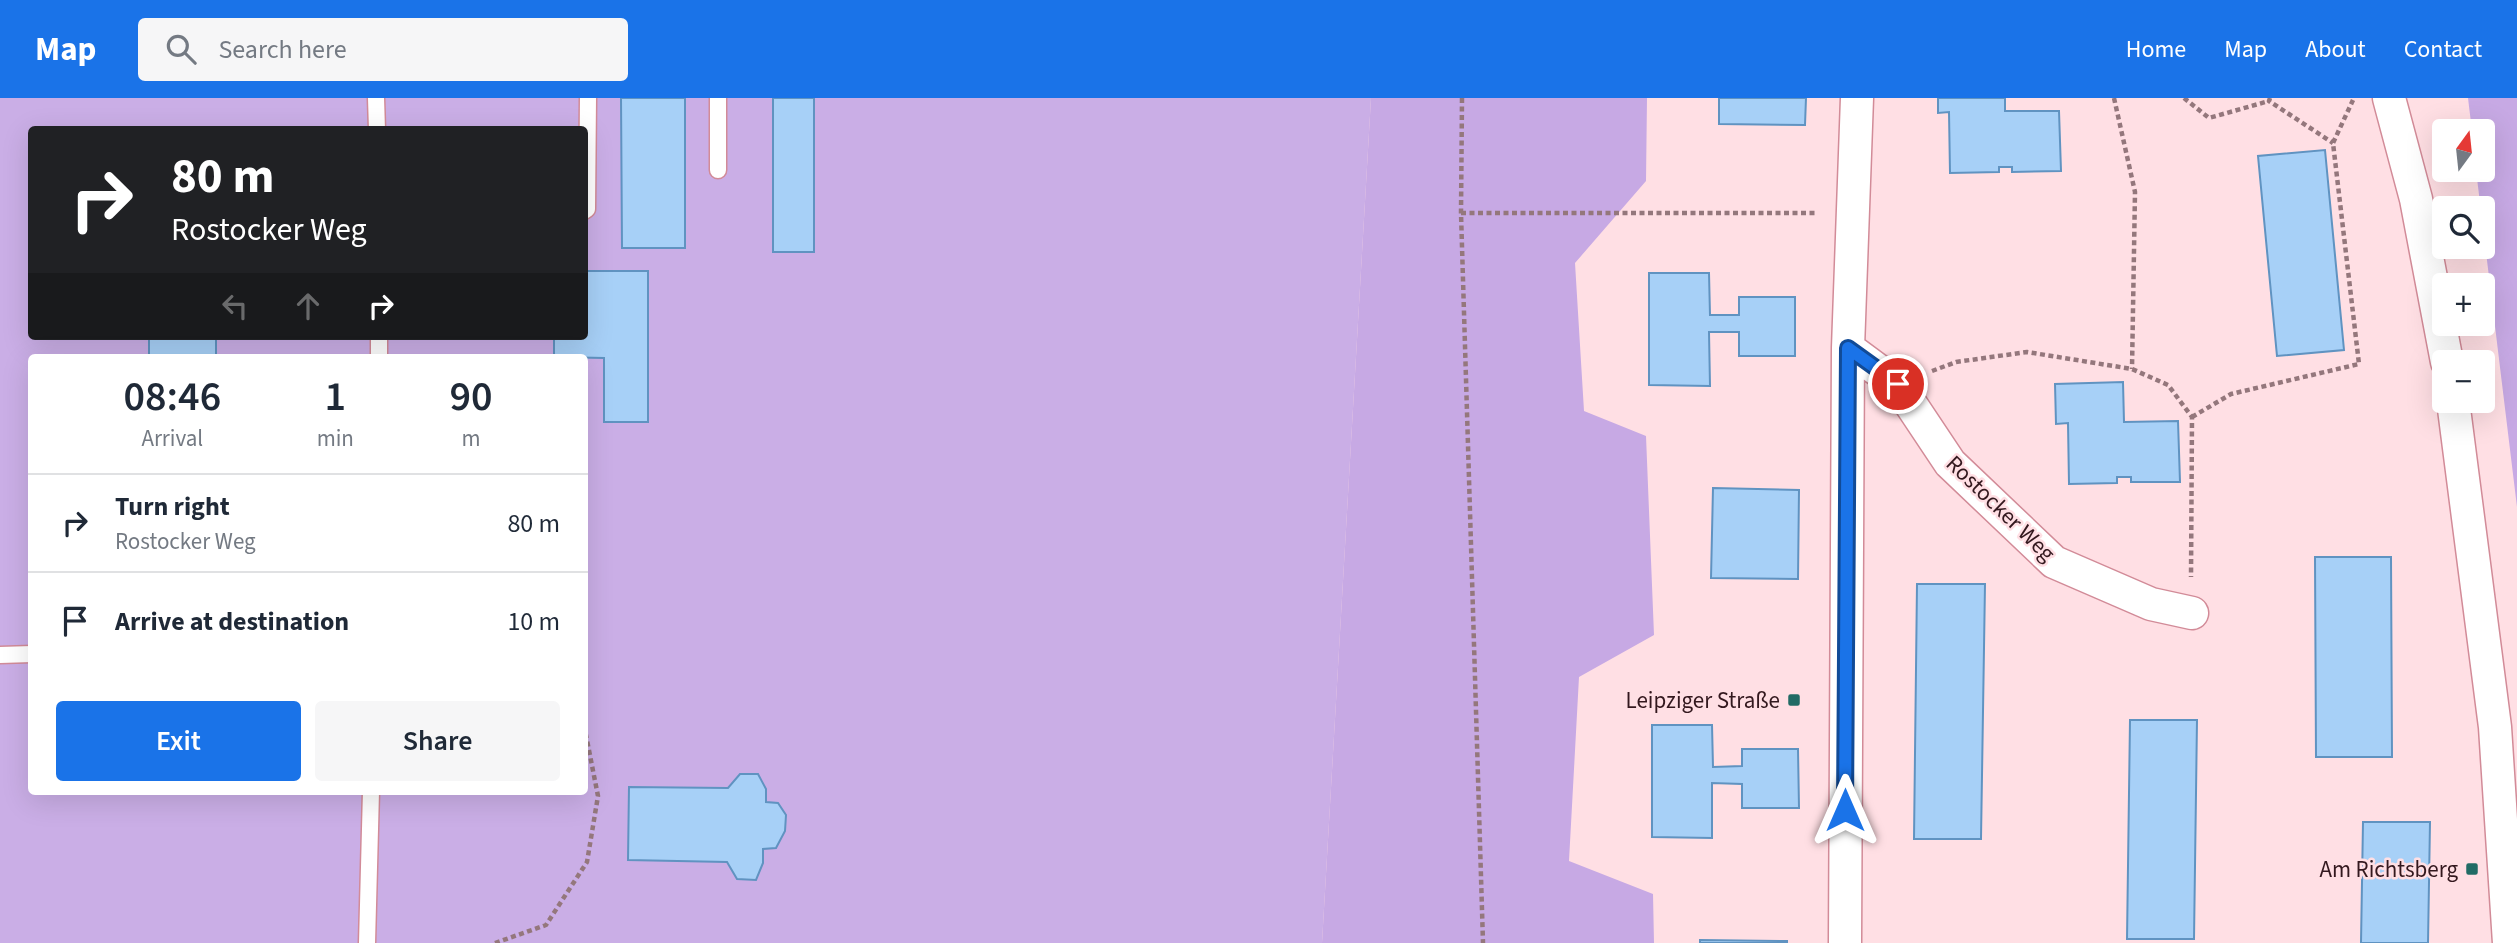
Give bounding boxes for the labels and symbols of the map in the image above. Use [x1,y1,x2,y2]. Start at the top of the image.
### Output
north arrow [2432,119,2496,182]
pin [1868,354,1928,414]
street label: Rostocker Weg [1939,448,2063,569]
place label: Leipziger Straße [1626,684,1780,717]
marker: Leipziger Straße [1786,692,1802,708]
position arrow [1808,773,1882,847]
place label: Am Richtsberg [2319,853,2458,886]
marker: Am Richtsberg [2464,861,2480,877]

